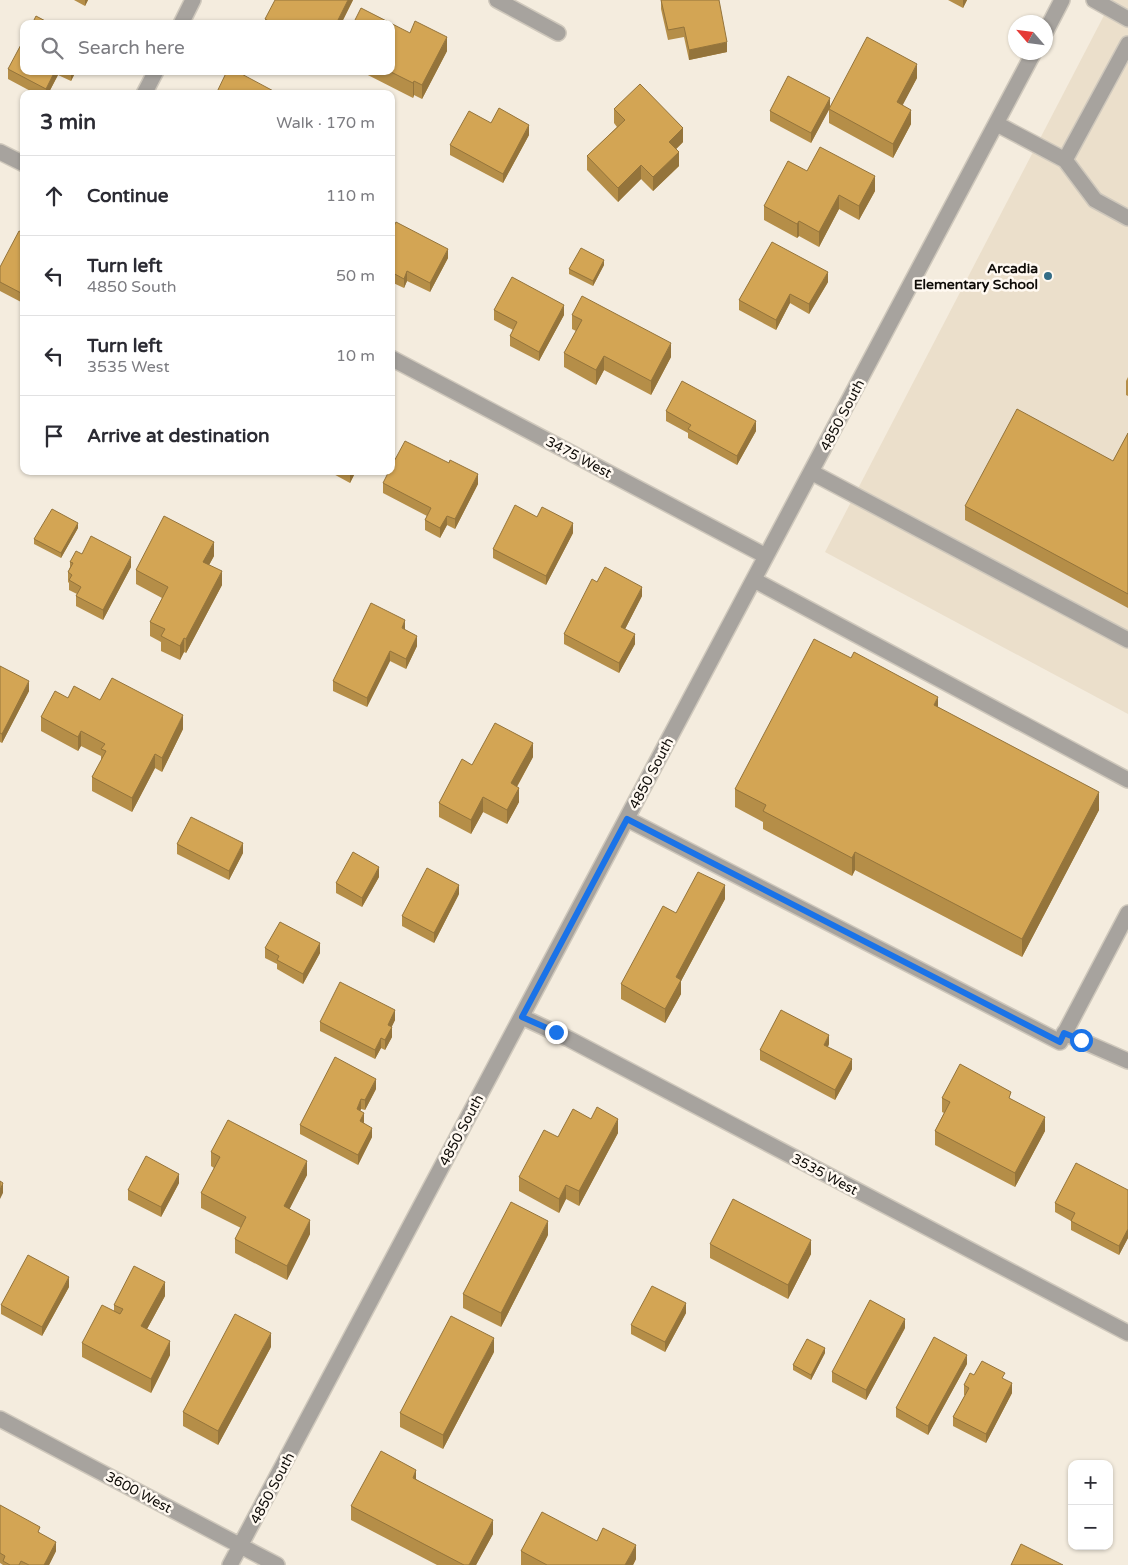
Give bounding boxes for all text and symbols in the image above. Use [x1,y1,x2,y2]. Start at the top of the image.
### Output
north arrow [1008,15,1053,60]
search box [20,20,395,75]
icon: search [38,34,66,62]
text: Search here [78,37,185,59]
text: 3 min [40,110,96,135]
text: Walk · 170 m [276,113,375,133]
icon: ahead [40,182,68,210]
text: Continue [87,185,169,207]
text: 110 m [326,186,375,206]
text: Turn left [87,255,163,277]
place label: Arcadia Elementary School [914,260,1038,293]
icon: left [40,262,68,290]
text: 50 m [336,266,375,286]
marker: Arcadia Elementary School [1042,270,1054,282]
text: 4850 South [87,277,177,297]
text: Turn left [87,335,163,357]
icon: left [40,342,68,370]
text: 10 m [336,346,375,366]
text: 3535 West [87,357,170,377]
street label: 4850 South [817,377,868,454]
icon: arrive [40,422,68,450]
text: Arrive at destination [87,425,270,447]
street label: 3475 West [543,433,615,482]
street label: 4850 South [626,735,677,812]
route end [545,1021,568,1044]
route start [1070,1029,1093,1052]
street label: 4850 South [436,1092,487,1169]
street label: 3535 West [789,1150,861,1199]
street label: 4850 South [247,1450,298,1527]
map controls [1068,1460,1113,1550]
button: + [1068,1460,1113,1505]
street label: 3600 West [103,1468,175,1517]
button: − [1068,1505,1113,1550]

